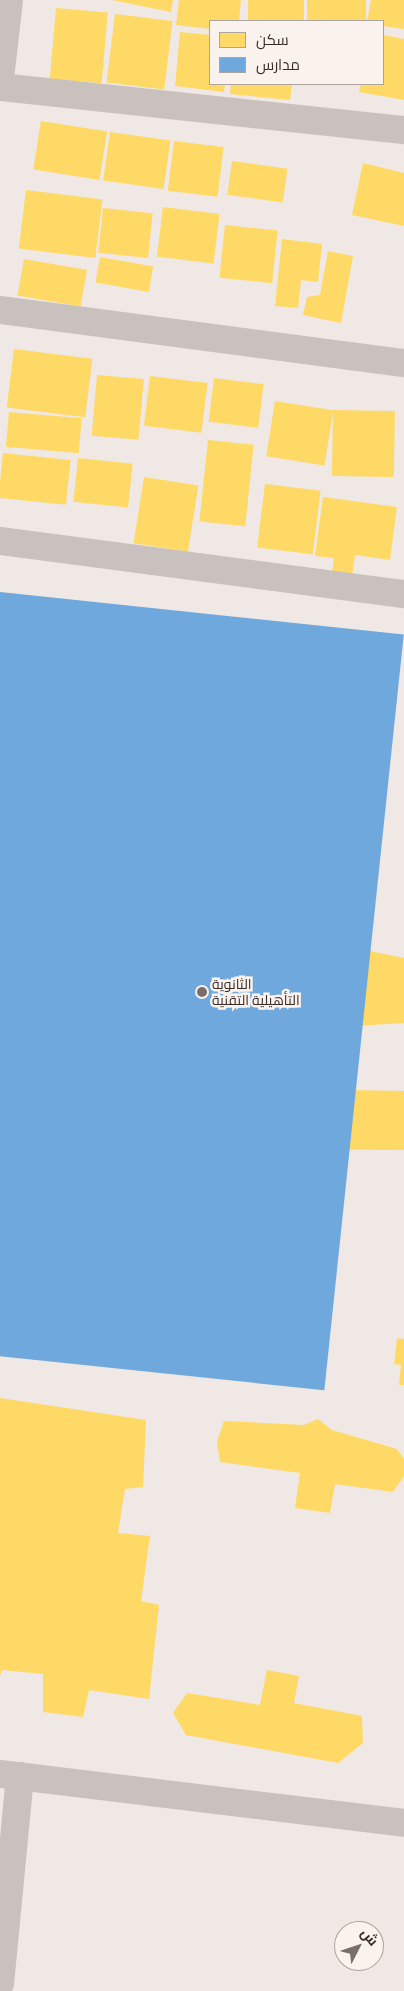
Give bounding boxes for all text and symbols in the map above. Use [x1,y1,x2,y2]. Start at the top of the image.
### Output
legend [209,20,384,85]
text: سكن [256,28,289,51]
text: مدارس [256,53,300,76]
place label: الثانوية التأهيلية التقنية [212,976,300,1009]
marker: الثانوية التأهيلية التقنية [196,986,208,998]
north arrow [334,1921,384,1971]
text: ش [356,1923,384,1950]

